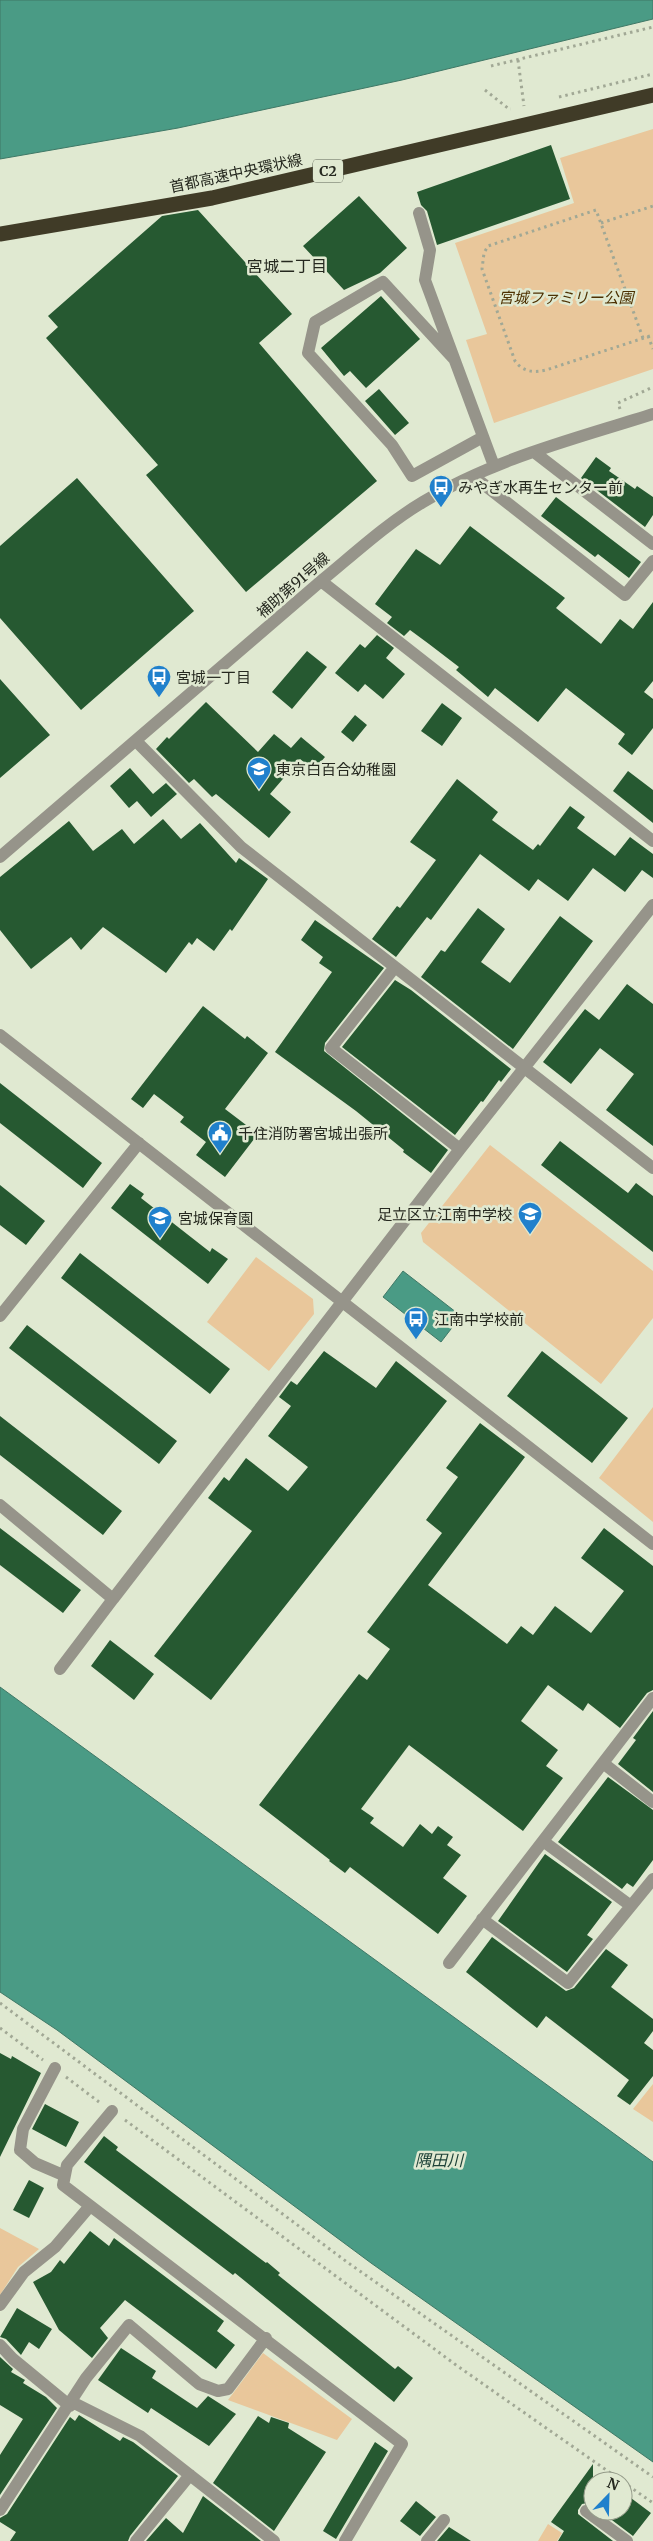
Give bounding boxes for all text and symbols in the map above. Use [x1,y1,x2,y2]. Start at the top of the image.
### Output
street label: 首都高速中央環状線 [168,150,304,196]
road number: C2 [313,160,343,182]
district label: 宮城二丁目 [247,256,327,276]
park label: 宮城ファミリー公園 [498,288,635,307]
bus stop icon: みやぎ水再生センター前 [428,474,454,508]
place label: みやぎ水再生センター前 [458,478,623,497]
street label: 補助第91号線 [253,548,333,622]
bus stop icon: 宮城一丁目 [146,664,172,698]
place label: 宮城一丁目 [176,668,251,687]
school or university icon: 東京白百合幼稚園 [246,756,272,790]
place label: 東京白百合幼稚園 [276,760,396,779]
public building icon: 千住消防署宮城出張所 [207,1120,233,1154]
place label: 千住消防署宮城出張所 [238,1124,388,1143]
school or university icon: 足立区立江南中学校 [517,1201,543,1235]
school or university icon: 宮城保育園 [147,1205,173,1239]
place label: 足立区立江南中学校 [377,1205,512,1224]
place label: 宮城保育園 [178,1209,253,1228]
bus stop icon: 江南中学校前 [403,1306,429,1340]
place label: 江南中学校前 [434,1310,524,1329]
water label: 隅田川 [415,2150,465,2170]
north arrow [583,2471,633,2521]
text: N [604,2474,622,2494]

